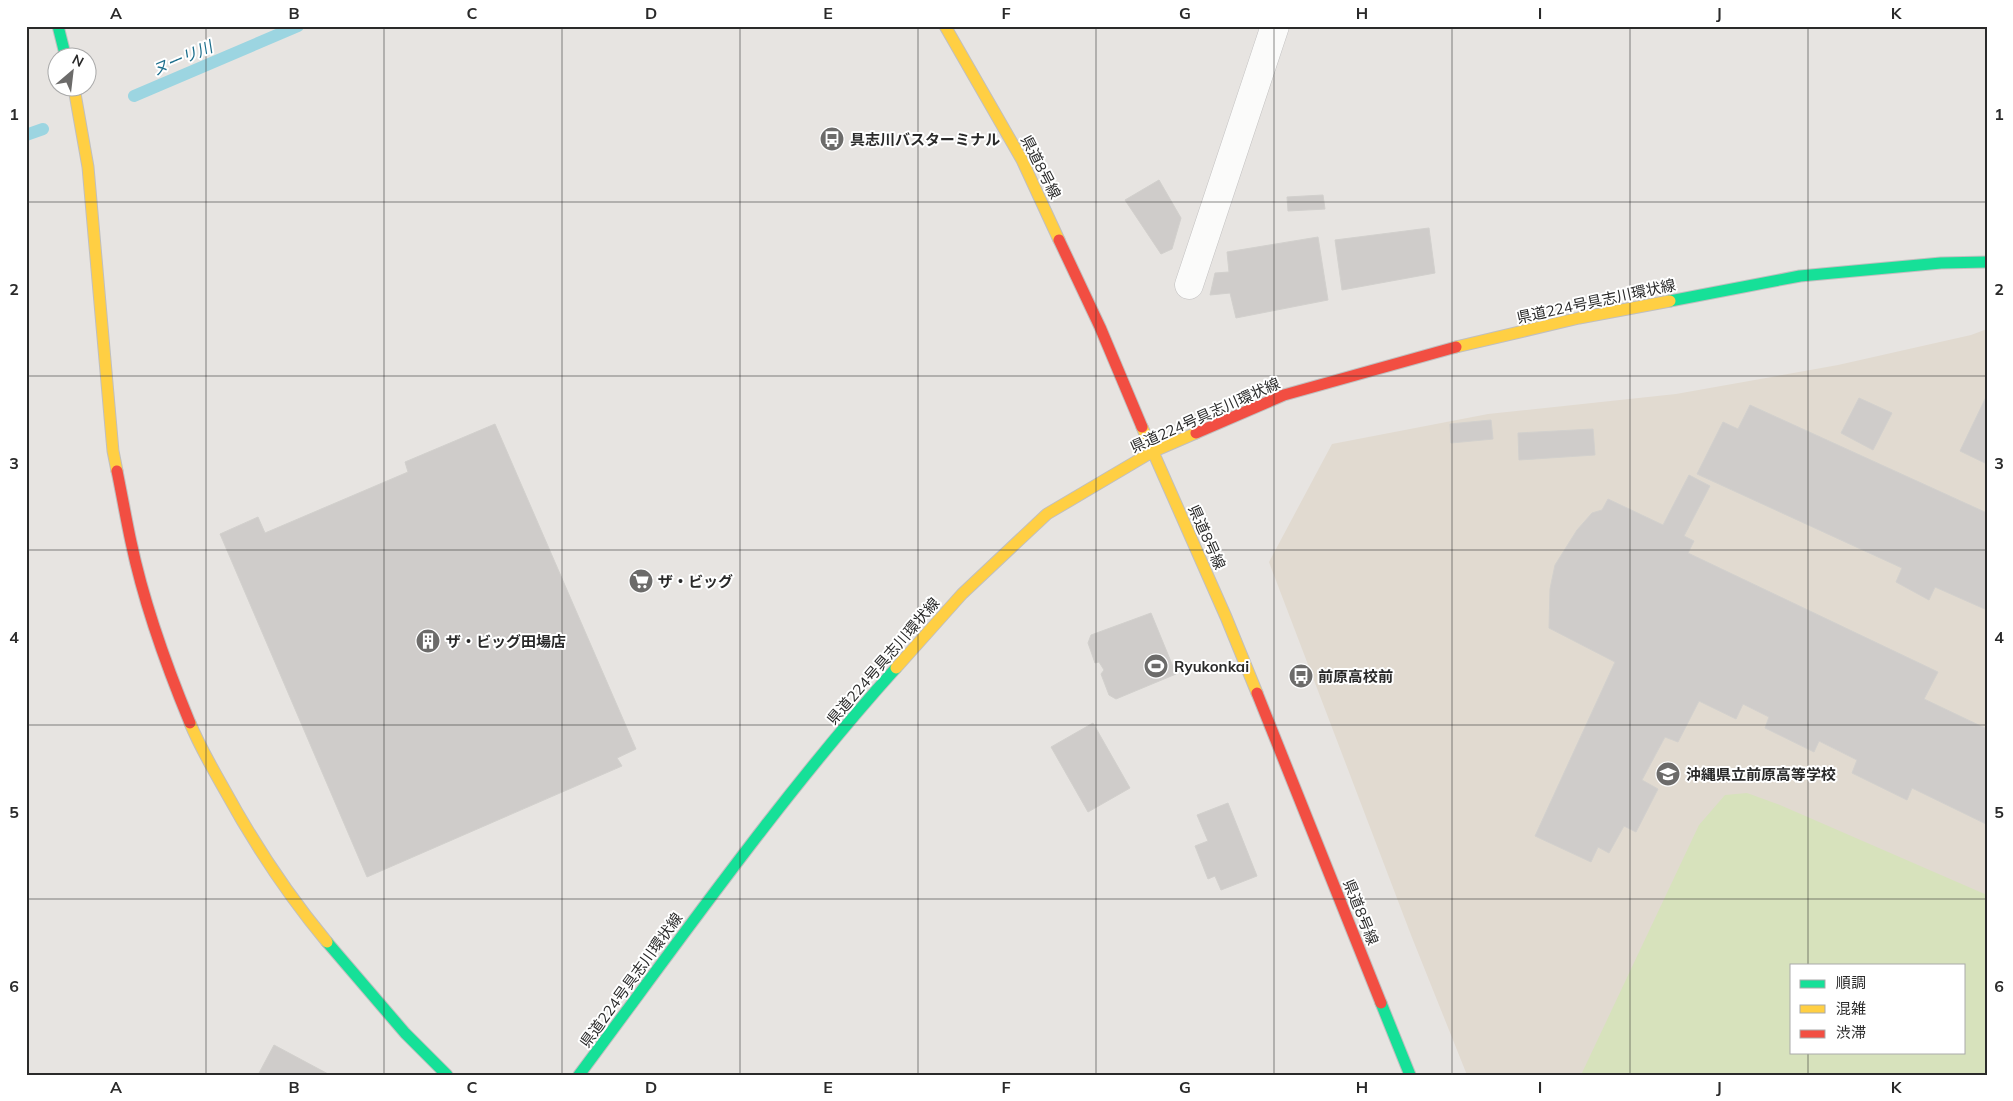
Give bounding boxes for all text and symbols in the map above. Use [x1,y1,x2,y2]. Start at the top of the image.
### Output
text: A [110,3,122,23]
text: B [288,3,300,23]
text: C [467,3,478,23]
text: D [645,3,657,23]
text: E [823,3,833,23]
text: F [1001,3,1011,23]
text: G [1179,3,1191,23]
text: H [1356,3,1368,23]
text: I [1538,3,1542,23]
text: J [1716,3,1722,23]
text: K [1891,3,1903,23]
water label: ヌーリ川 [149,36,217,80]
north arrow [48,48,98,98]
text: N [69,50,87,71]
text: 1 [9,104,19,124]
text: 1 [1994,104,2004,124]
bus stop icon: 具志川バスターミナル [819,126,845,152]
place label: 具志川バスターミナル [850,130,1000,149]
street label: 県道8号線 [1017,132,1065,202]
street label: 県道224号具志川環状線 [1515,275,1677,327]
text: 2 [9,279,19,299]
text: 2 [1994,279,2004,299]
street label: 県道224号具志川環状線 [1127,373,1283,457]
text: 3 [9,453,19,473]
text: 3 [1994,453,2004,473]
street label: 県道8号線 [1184,502,1230,572]
supermarket icon: ザ・ビッグ [628,568,654,594]
place label: ザ・ビッグ [658,572,733,591]
street label: 県道224号具志川環状線 [823,594,943,728]
text: 4 [9,627,19,647]
text: 4 [1994,627,2004,647]
building icon: ザ・ビッグ田場店 [415,628,441,654]
place label: ザ・ビッグ田場店 [446,632,566,651]
sports icon: Ryukonkai [1143,653,1169,679]
place label: Ryukonkai [1174,657,1249,676]
bus stop icon: 前原高校前 [1288,663,1314,689]
place label: 前原高校前 [1318,667,1393,686]
school or university icon: 沖縄県立前原高等学校 [1655,761,1681,787]
place label: 沖縄県立前原高等学校 [1686,765,1836,784]
text: 5 [9,802,19,822]
text: 5 [1994,802,2004,822]
street label: 県道8号線 [1339,876,1383,948]
street label: 県道224号具志川環状線 [576,909,686,1051]
legend [1790,964,1966,1054]
text: 順調 [1836,973,1866,992]
text: 6 [9,976,19,996]
text: 6 [1994,976,2004,996]
text: 混雑 [1836,999,1866,1018]
text: 渋滞 [1836,1023,1866,1042]
text: A [110,1077,122,1097]
text: B [288,1077,300,1097]
text: C [467,1077,478,1097]
text: D [645,1077,657,1097]
text: E [823,1077,833,1097]
text: F [1001,1077,1011,1097]
text: G [1179,1077,1191,1097]
text: H [1356,1077,1368,1097]
text: I [1538,1077,1542,1097]
text: J [1716,1077,1722,1097]
text: K [1891,1077,1903,1097]

